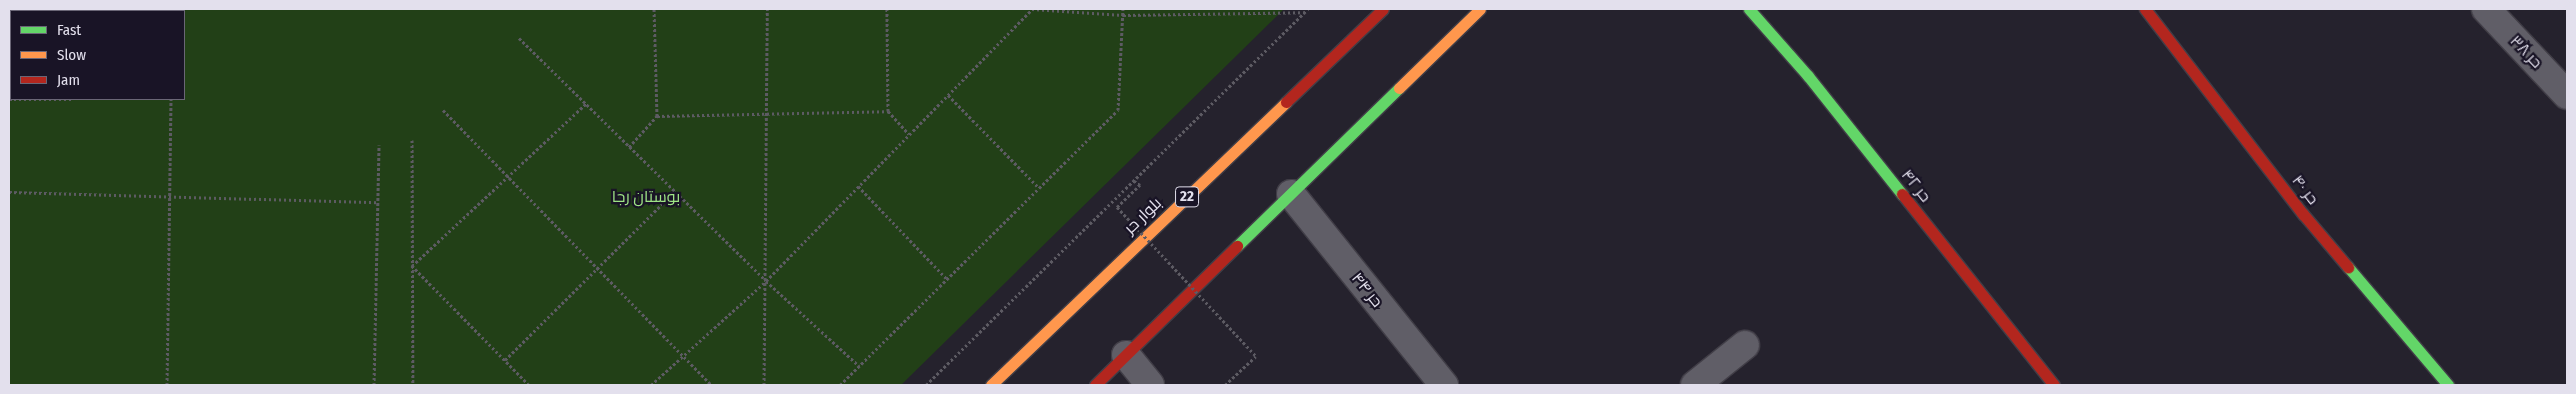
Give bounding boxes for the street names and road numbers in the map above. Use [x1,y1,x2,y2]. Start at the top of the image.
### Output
street label: حر ۳۸ [2506,32,2546,72]
street label: حر ۴۲ [1897,166,1935,206]
street label: حر ۴۰ [2288,171,2322,209]
road number: 22 [1174,184,1200,210]
street label: بلوار حر [1120,194,1166,238]
street label: حر ۴۴ [1347,269,1387,311]

